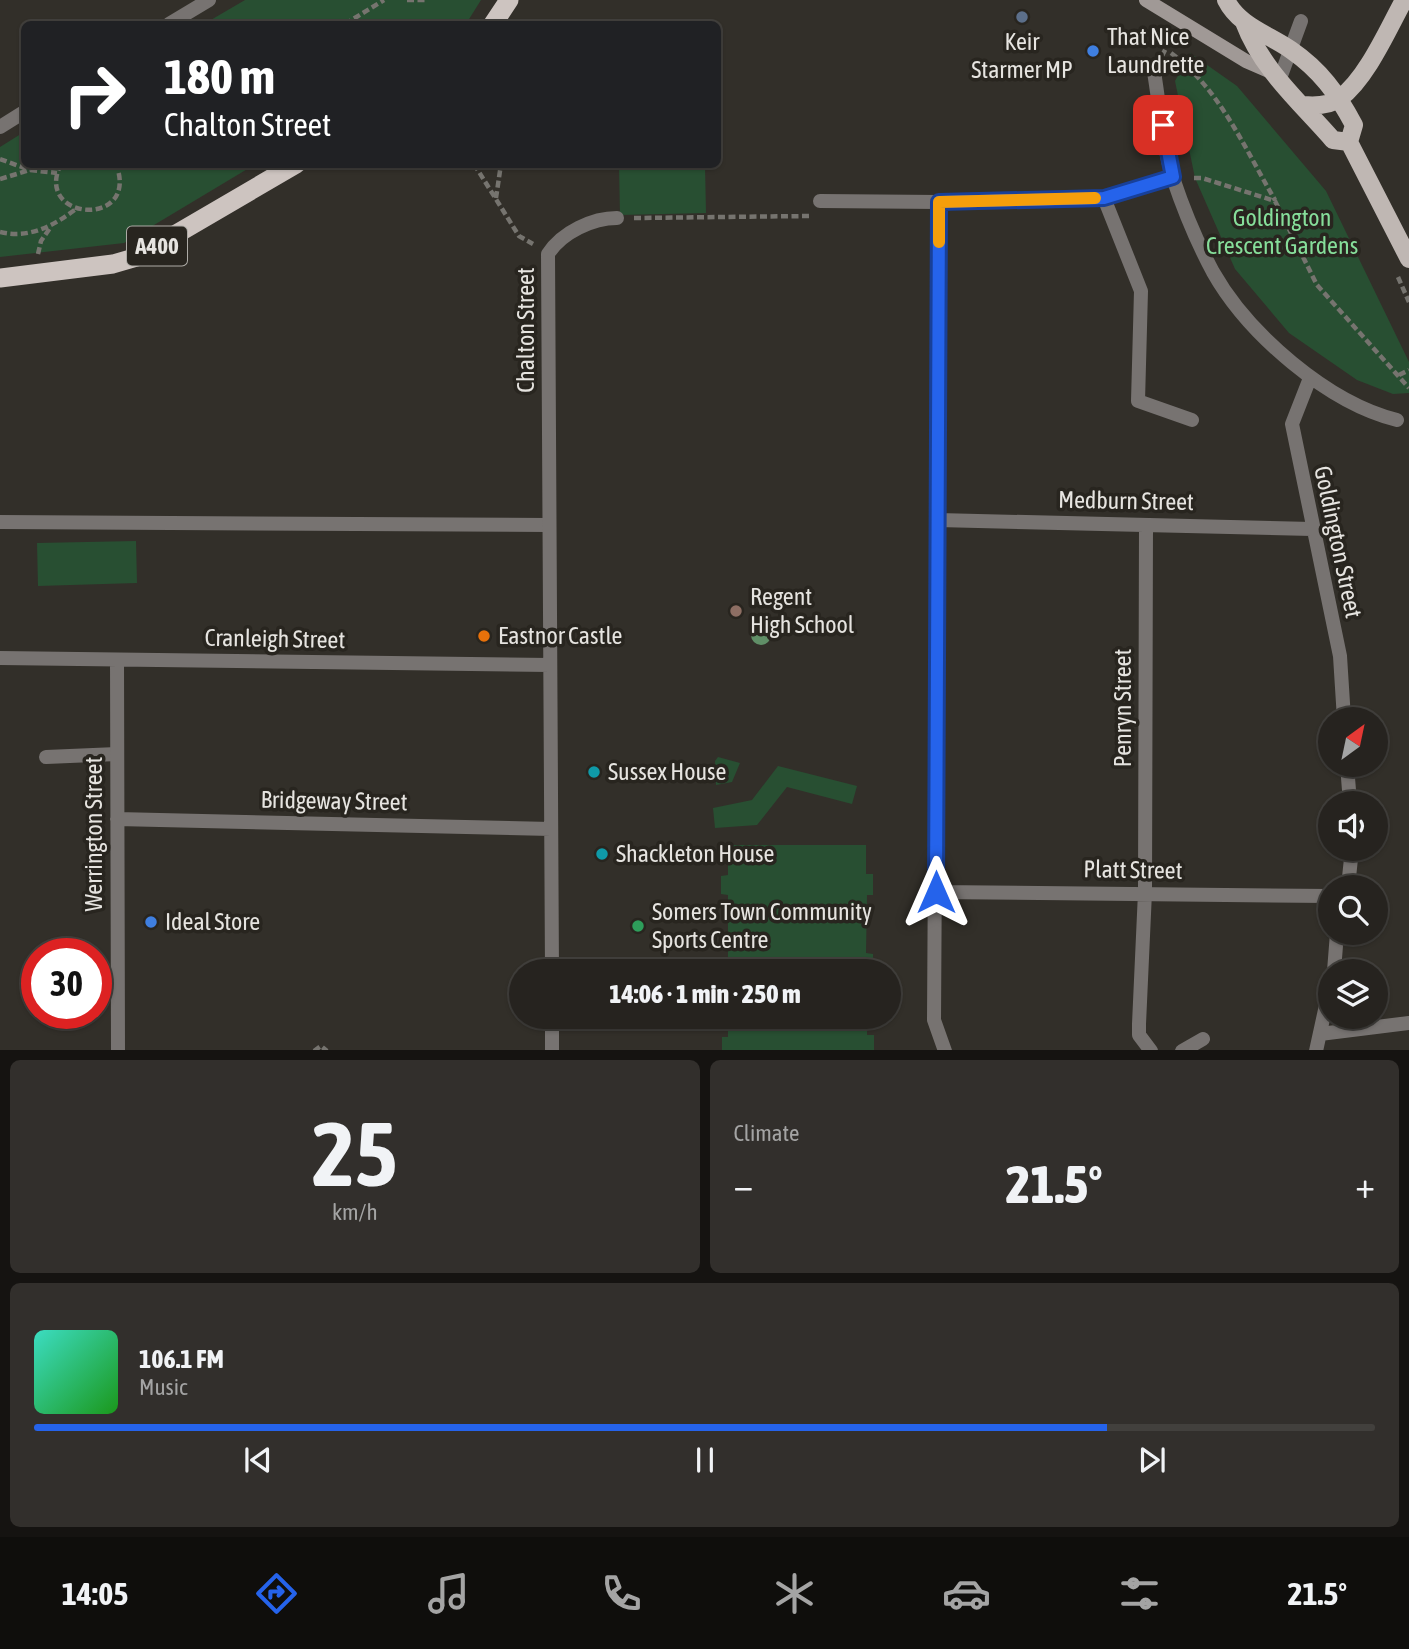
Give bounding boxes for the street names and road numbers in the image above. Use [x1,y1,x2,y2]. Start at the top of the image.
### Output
road number: A400 [127,227,187,266]
street label: Chalton Street [512,267,539,393]
street label: Goldington Street [1309,464,1368,620]
street label: Medburn Street [1058,486,1194,515]
street label: Cranleigh Street [204,624,346,653]
street label: Penryn Street [1109,649,1136,767]
street label: Werrington Street [80,757,107,911]
street label: Bridgeway Street [260,786,408,815]
street label: Platt Street [1083,855,1183,884]

